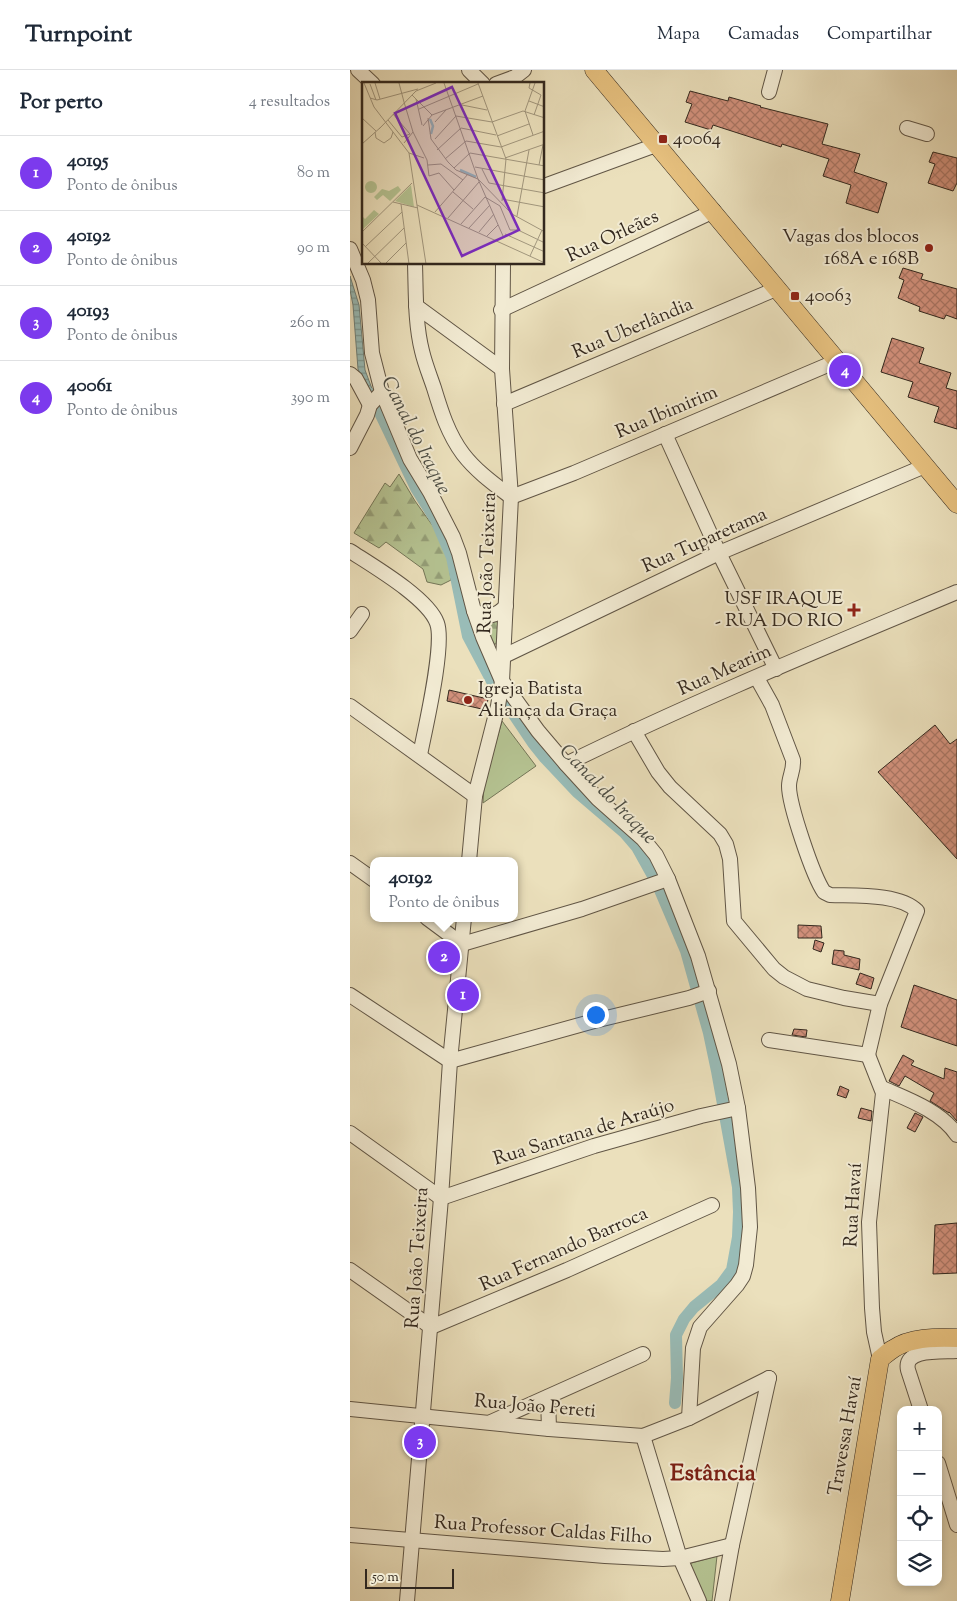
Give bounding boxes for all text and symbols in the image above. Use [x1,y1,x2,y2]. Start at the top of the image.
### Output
text: Turnpoint [25,18,132,52]
text: Mapa [657,22,700,48]
text: Camadas [728,22,799,48]
text: Compartilhar [827,22,932,48]
inset map [362,82,545,265]
text: Por perto [20,88,103,118]
text: 4 resultados [249,91,330,114]
place label: 40064 [673,126,722,153]
marker: 40064 [657,133,669,145]
text: 40195 [67,148,108,175]
text: 1 [33,162,39,185]
text: 80 m [297,162,330,185]
text: Ponto de ônibus [67,175,178,198]
street label: Rua Orleães [562,204,664,270]
text: 40192 [67,223,111,250]
place label: Vagas dos blocos 168A e 168B [782,224,919,273]
text: 2 [32,237,40,260]
text: 90 m [297,237,330,260]
marker: Vagas dos blocos 168A e 168B [923,242,935,254]
text: Ponto de ônibus [67,250,178,273]
place label: 40063 [805,283,852,310]
marker: 40063 [789,290,801,302]
street label: Rua Uberlândia [568,291,698,367]
text: 40193 [67,298,109,325]
text: 3 [33,312,39,335]
text: 260 m [289,312,330,335]
text: Ponto de ônibus [67,325,178,348]
pin: 4 [829,352,861,390]
water label: Canal do Iraque [373,372,457,500]
text: 40061 [67,373,112,400]
street label: Rua Ibimirim [612,379,722,447]
text: 4 [32,387,40,410]
text: 390 m [291,387,330,410]
text: Ponto de ônibus [67,400,178,423]
street label: Rua João Teixeira [472,491,504,634]
street label: Rua Tuparetama [638,501,772,581]
place label: USF IRAQUE - RUA DO RIO [715,586,844,635]
marker: USF IRAQUE - RUA DO RIO [847,603,861,617]
street label: Rua Mearim [674,638,776,704]
place label: Igreja Batista Aliança da Graça [478,676,618,725]
marker: Igreja Batista Aliança da Graça [462,694,474,706]
water label: Canal do Iraque [552,738,662,852]
popup [370,857,518,922]
text: 40192 [389,865,432,892]
text: Ponto de ônibus [389,892,499,915]
pin: 2 [428,938,460,976]
pin: 1 [447,976,479,1014]
your location [583,1002,609,1028]
street label: Rua Santana de Araújo [490,1093,678,1173]
street label: Rua Havaí [838,1162,870,1248]
street label: Rua João Teixeira [400,1186,436,1330]
street label: Rua Fernando Barroca [476,1201,653,1299]
street label: Travessa Havaí [822,1374,870,1498]
street label: Rua João Pereti [473,1388,597,1426]
map controls [897,1406,942,1586]
button: + [897,1406,942,1451]
pin: 3 [404,1423,436,1461]
button: − [897,1451,942,1496]
district label: Estância [670,1457,757,1491]
button: locate [897,1496,942,1541]
street label: Rua Professor Caldas Filho [433,1510,653,1552]
button: layers [897,1541,942,1586]
scale bar [365,1566,454,1589]
text: 50 m [372,1568,399,1588]

